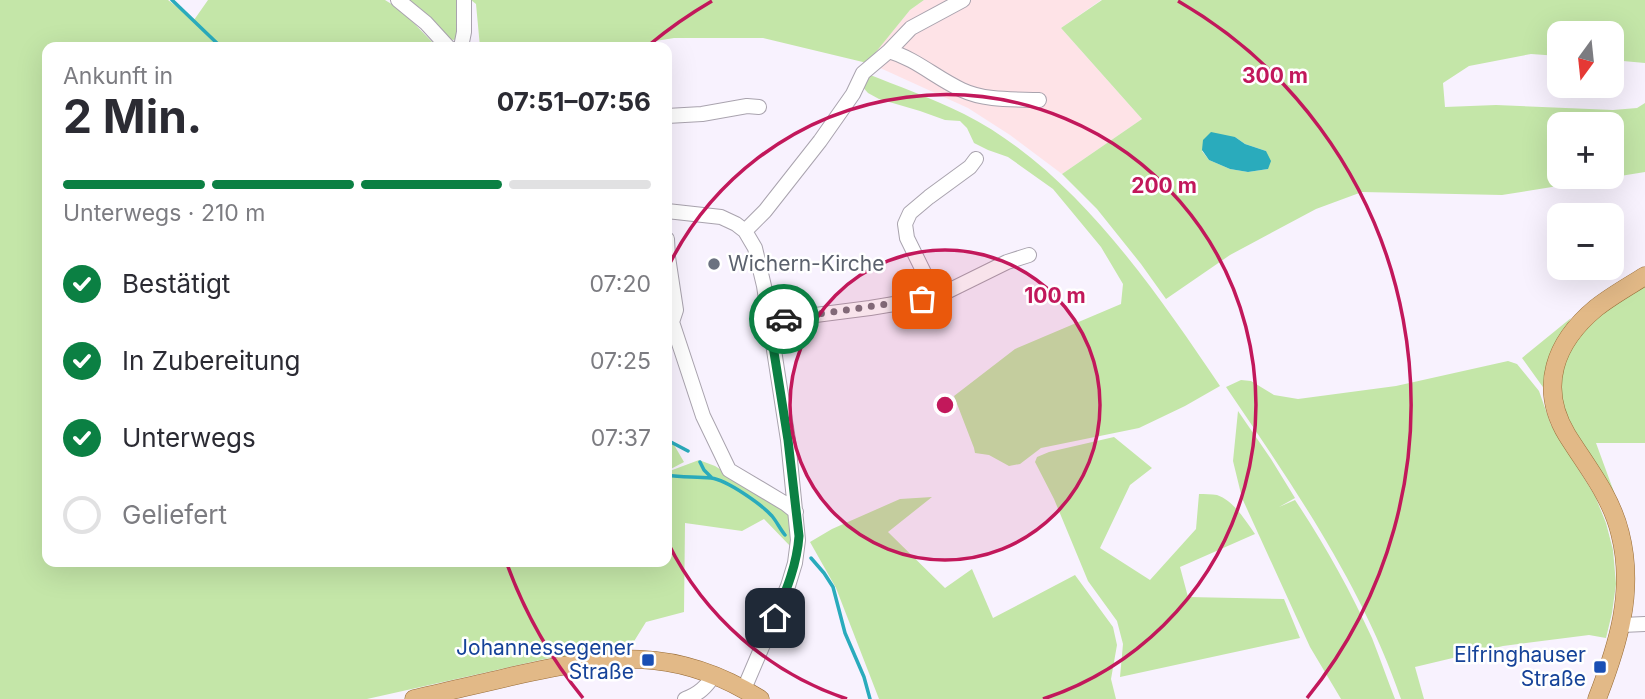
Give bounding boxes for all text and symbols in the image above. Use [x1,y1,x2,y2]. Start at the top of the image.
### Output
north arrow [1547,21,1624,98]
map controls [1547,21,1624,280]
text: Ankunft in [63,62,173,90]
text: 300 m [1242,63,1308,88]
text: 07:51–07:56 [497,86,651,117]
text: 2 Min. [63,88,202,144]
button: + [1547,112,1624,189]
text: 200 m [1131,173,1197,198]
text: Unterwegs · 210 m [63,199,265,227]
button: − [1547,203,1624,280]
place label: Wichern-Kirche [728,251,884,276]
marker: Wichern-Kirche [706,256,722,272]
icon: check [63,265,101,303]
text: Bestätigt [122,268,230,299]
pin [892,269,952,329]
text: 07:20 [590,270,651,298]
icon: bag [903,280,941,318]
text: 100 m [1024,283,1086,308]
courier [749,284,819,354]
icon: car [765,300,803,338]
icon: check [63,342,101,380]
text: In Zubereitung [122,345,300,376]
text: 07:25 [590,347,651,375]
centre of rings [933,393,957,417]
icon: check [63,419,101,457]
text: Unterwegs [122,422,256,453]
text: 07:37 [591,424,651,452]
text: Geliefert [122,499,227,530]
pin [745,588,805,648]
icon: home [756,599,794,637]
place label: Johannessegener Straße [456,635,634,684]
place label: Elfringhauser Straße [1454,642,1586,691]
marker: Johannessegener Straße [640,652,656,668]
marker: Elfringhauser Straße [1592,659,1608,675]

